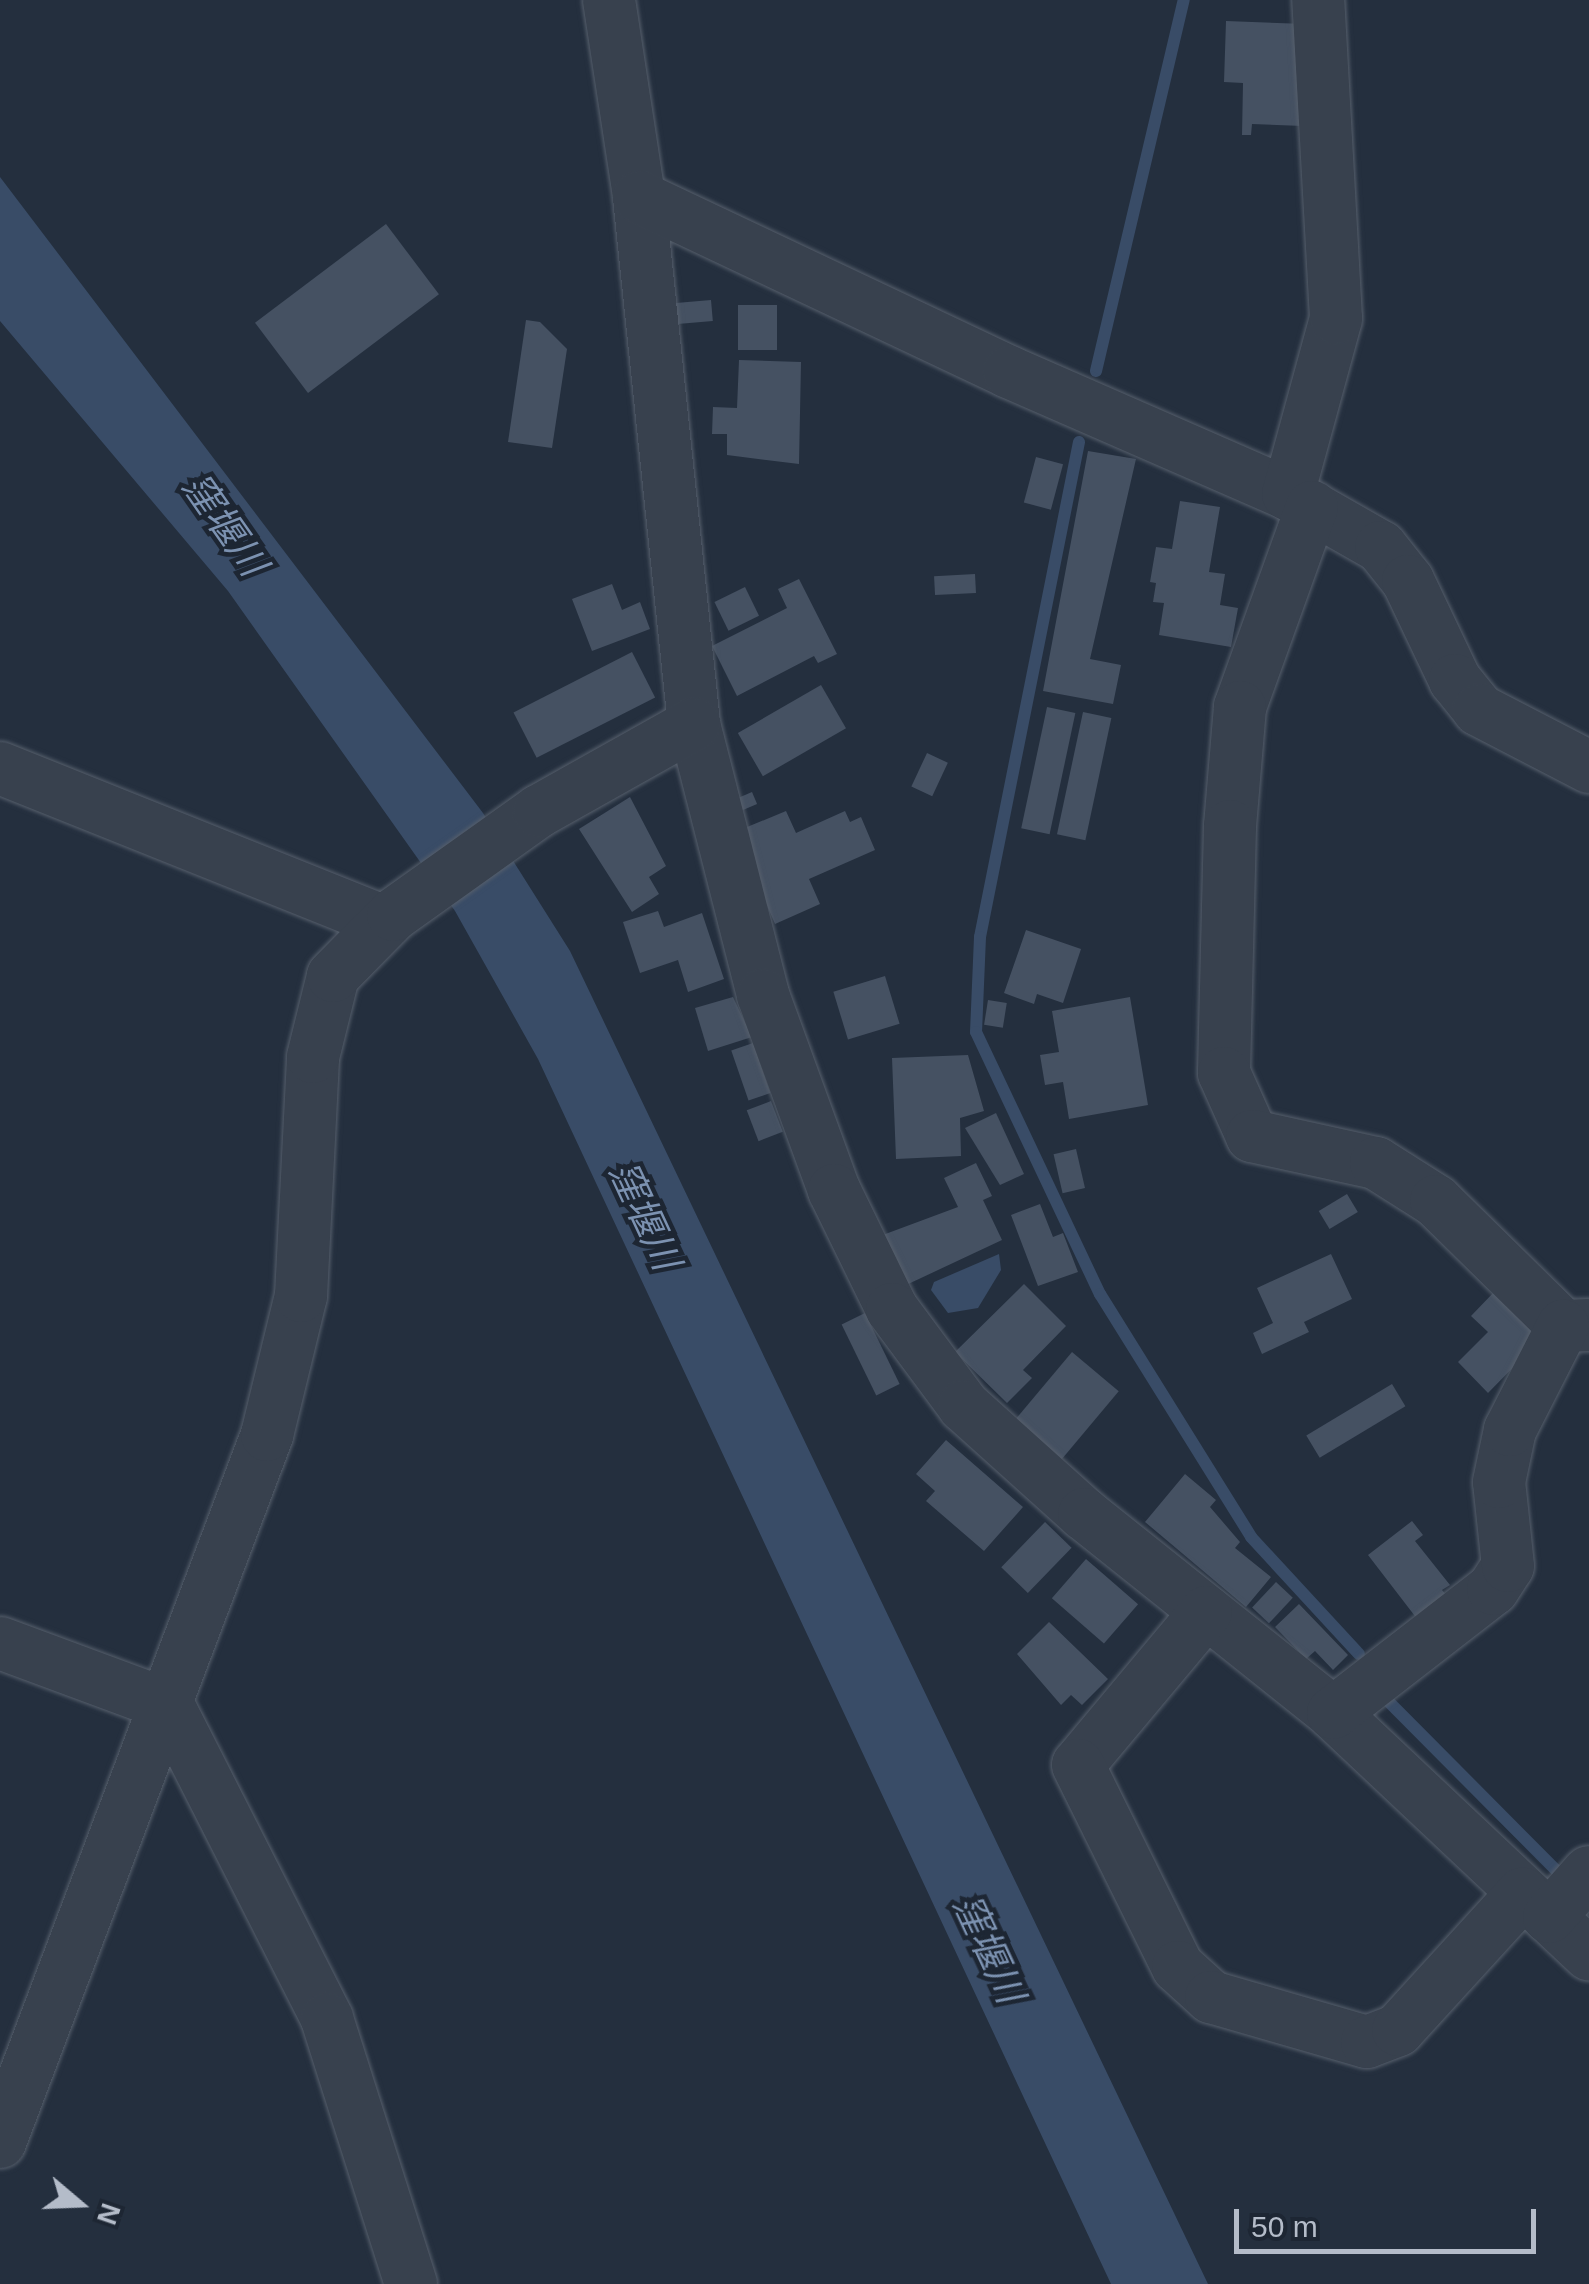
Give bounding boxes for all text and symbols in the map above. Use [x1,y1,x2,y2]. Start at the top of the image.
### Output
water label: 窪堰川 [173,465,275,585]
water label: 窪堰川 [599,1155,689,1277]
water label: 窪堰川 [943,1888,1033,2010]
north arrow [30,2154,130,2254]
scale bar [1239,2189,1542,2251]
text: N [91,2199,127,2229]
text: 50 m [1251,2210,1318,2243]

